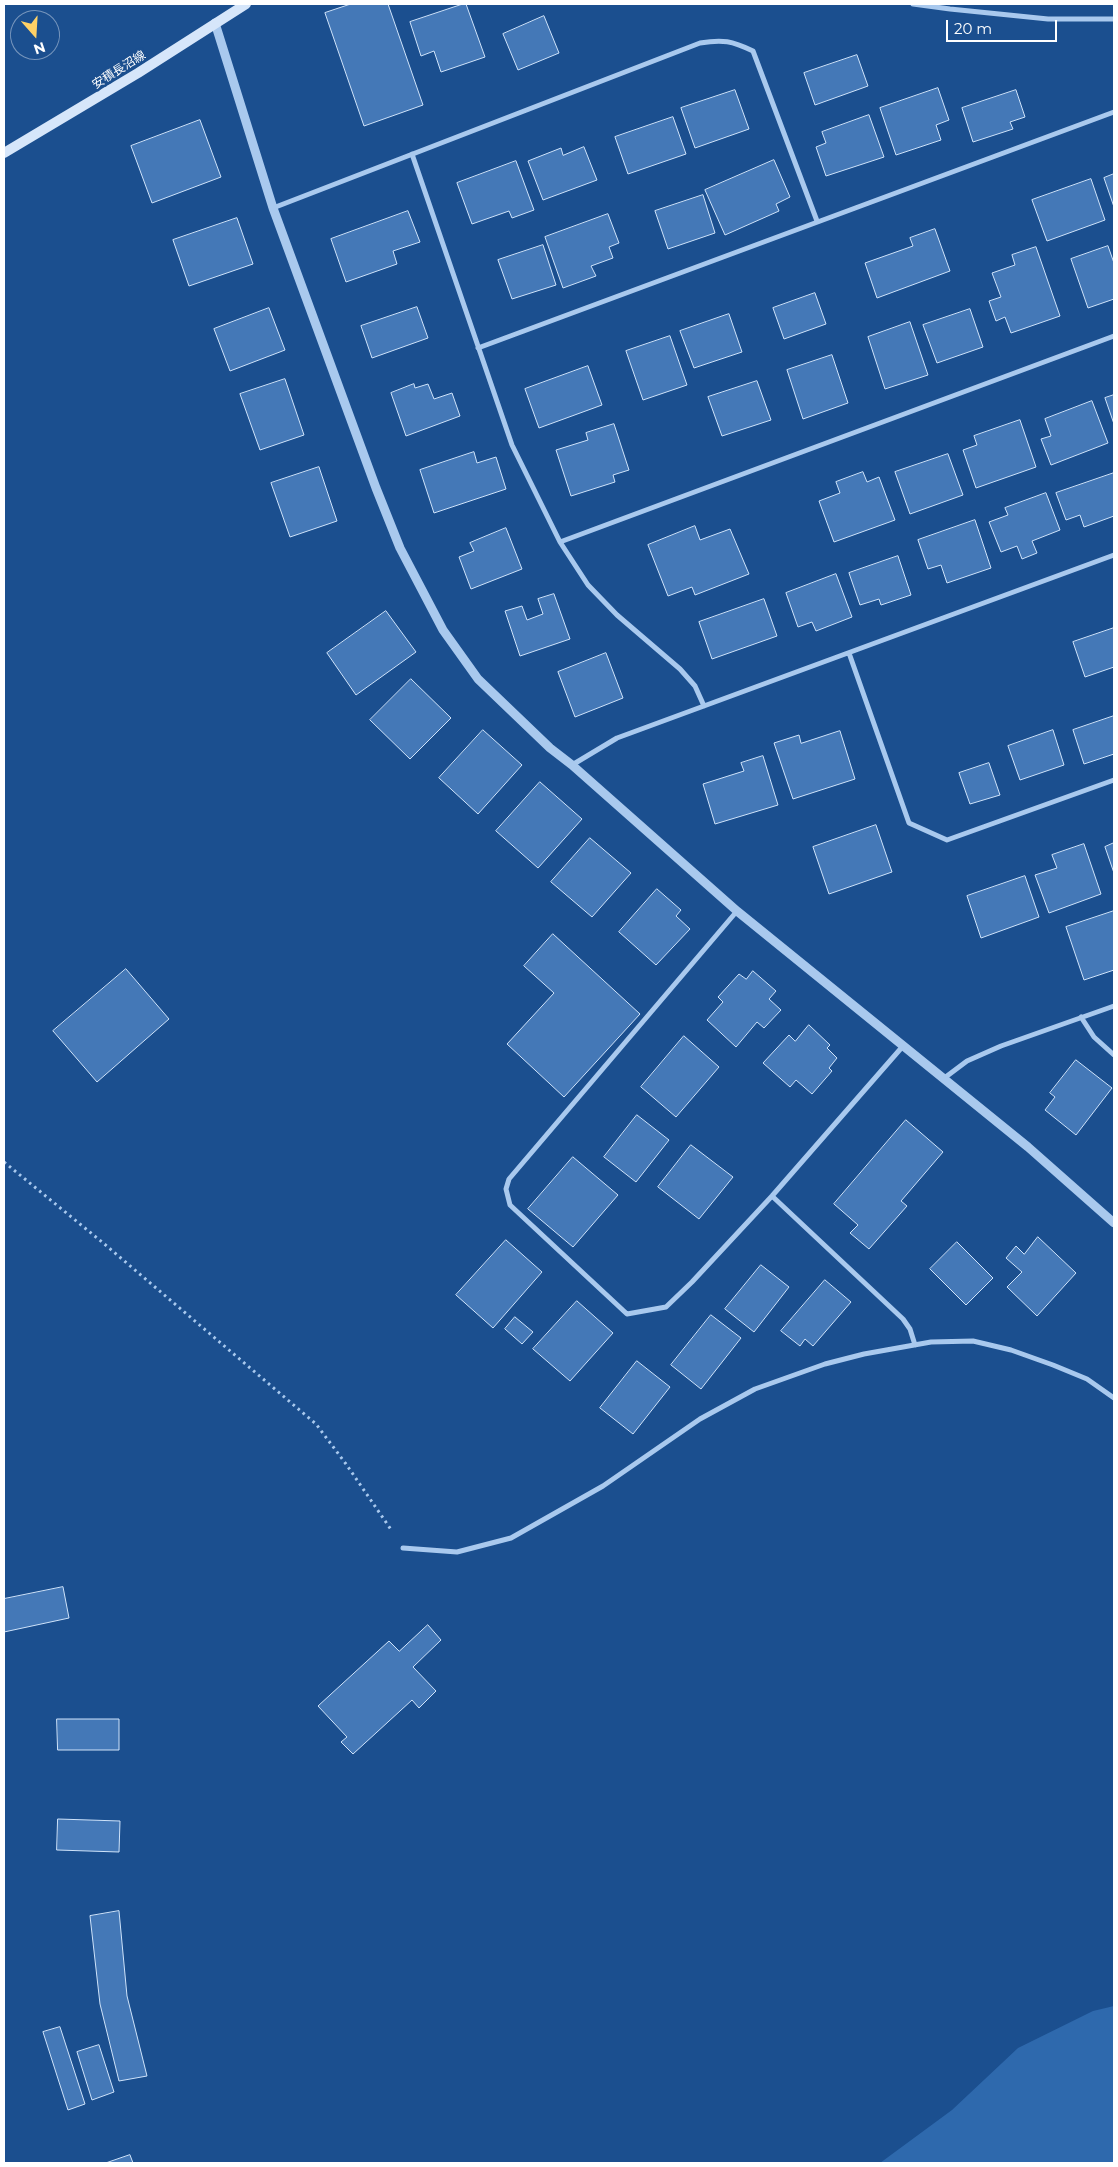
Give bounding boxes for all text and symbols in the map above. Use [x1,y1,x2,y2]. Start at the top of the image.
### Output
north arrow [10,10,60,60]
scale bar [948,10,1059,42]
text: 20 m [954,19,992,38]
text: N [31,38,48,59]
street label: 安積長沼線 [90,48,148,92]

